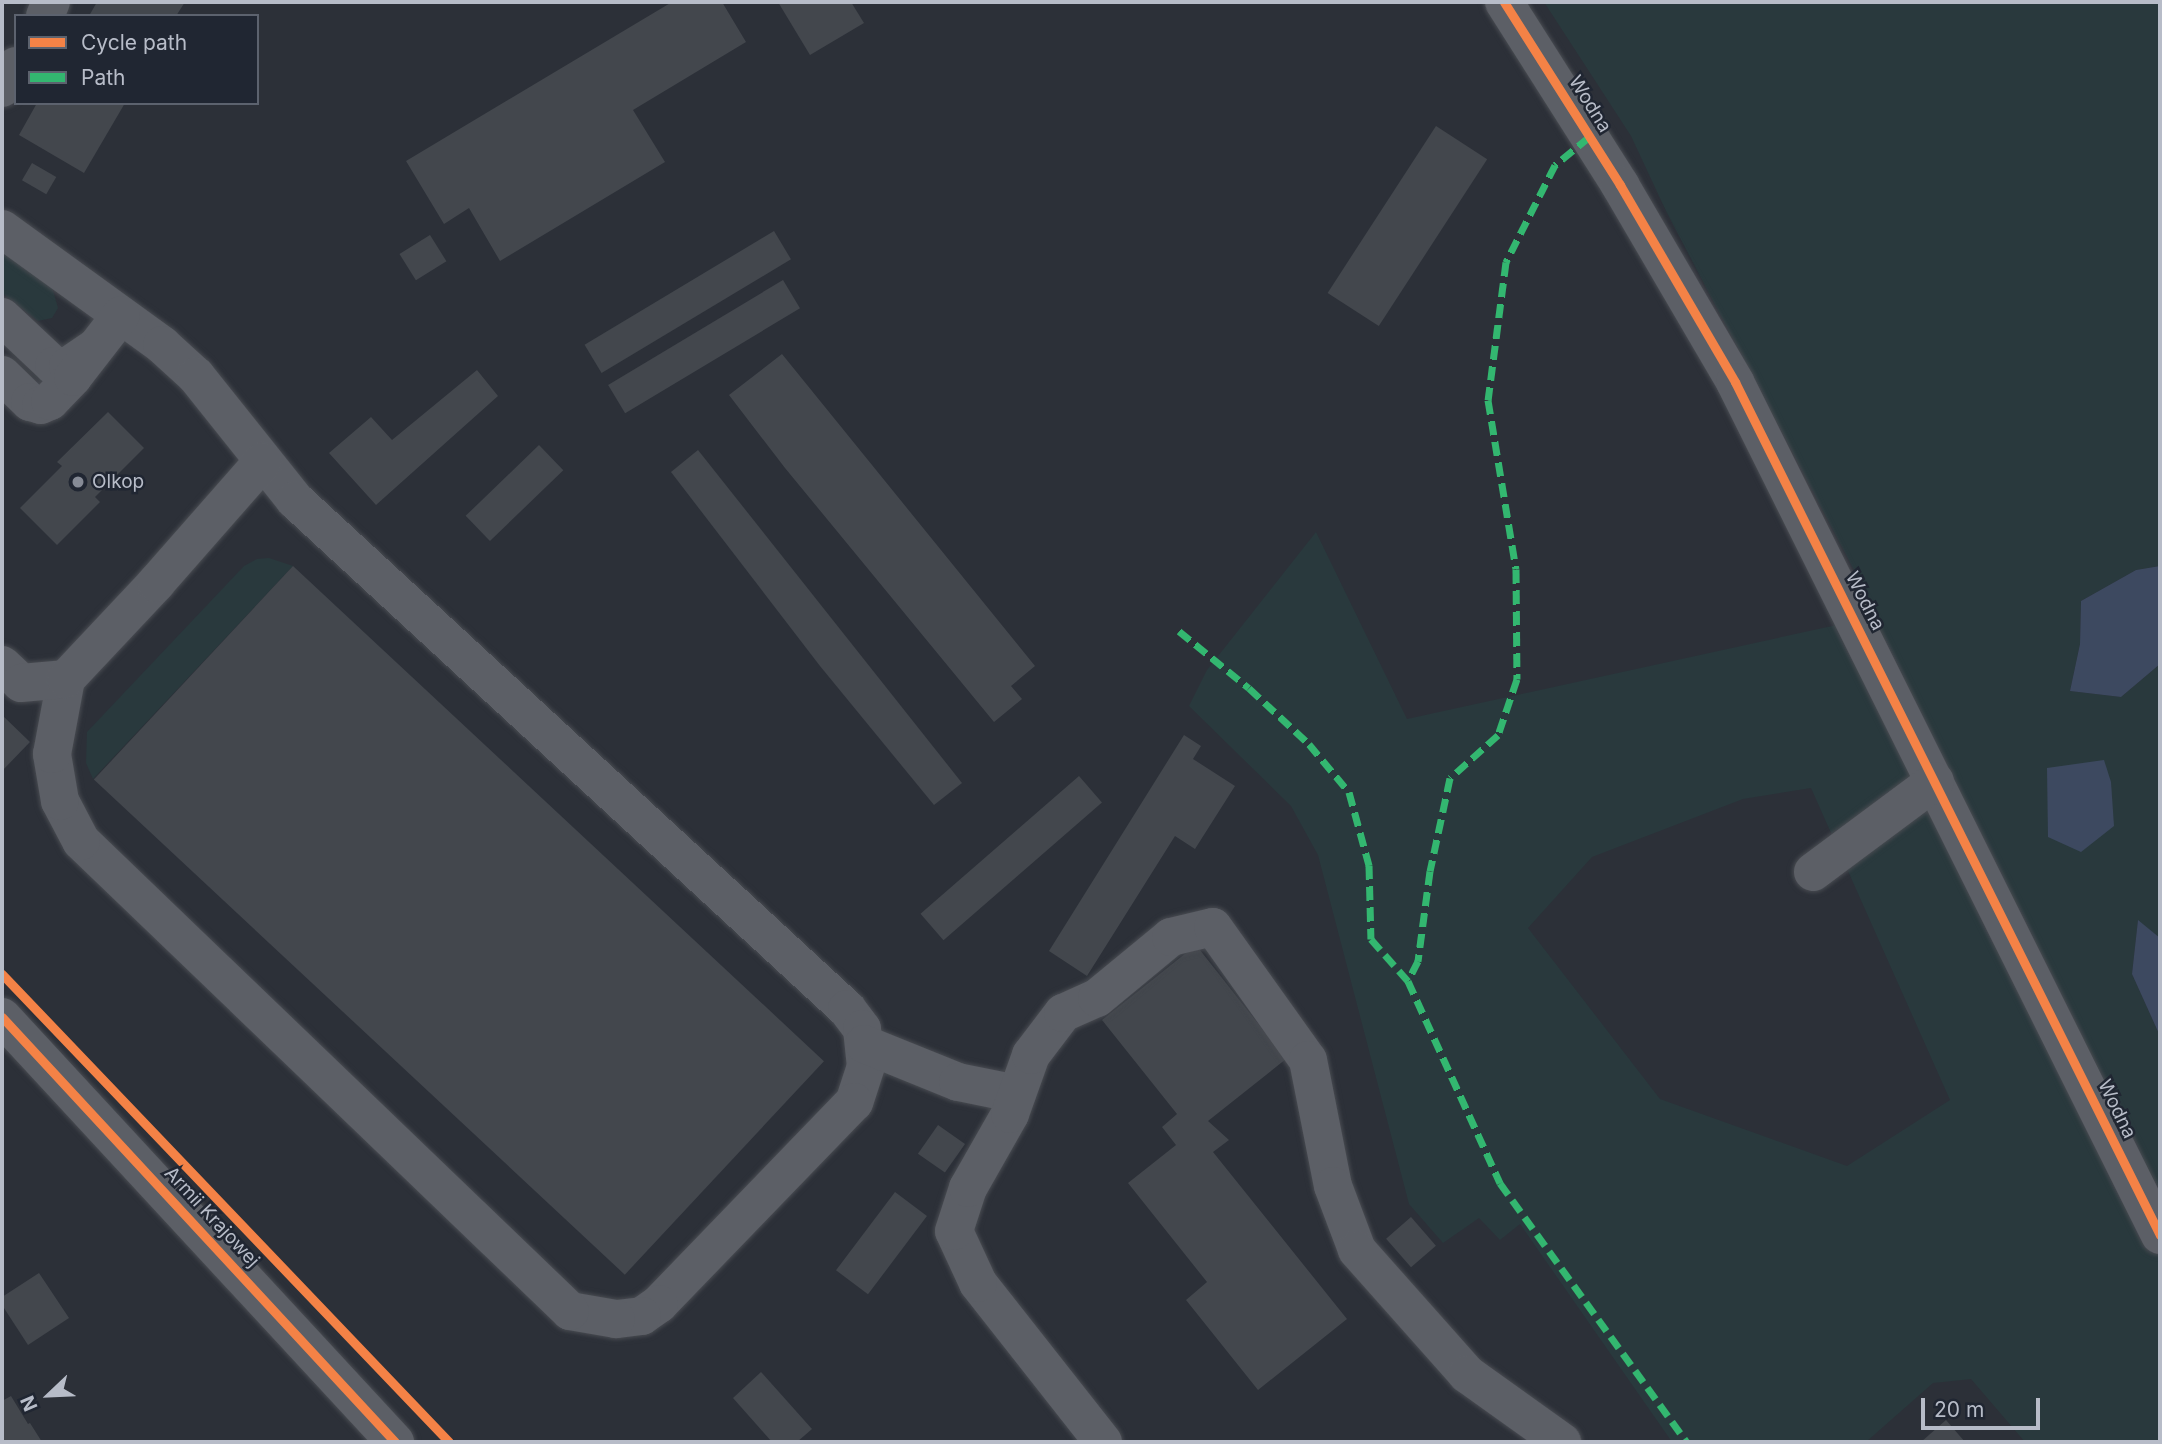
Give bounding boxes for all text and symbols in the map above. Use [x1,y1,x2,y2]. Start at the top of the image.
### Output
legend [14,14,259,105]
text: Cycle path [81,30,187,55]
text: Path [81,65,126,90]
street label: Wodna [1564,71,1616,137]
place label: Olkop [92,471,144,493]
marker: Olkop [70,474,86,490]
street label: Wodna [1841,568,1889,634]
street label: Wodna [2093,1076,2141,1142]
street label: Armii Krajowej [160,1162,264,1272]
north arrow [14,1360,84,1430]
scale bar [1924,1384,2043,1428]
text: N [16,1392,43,1415]
text: 20 m [1934,1397,1984,1422]

